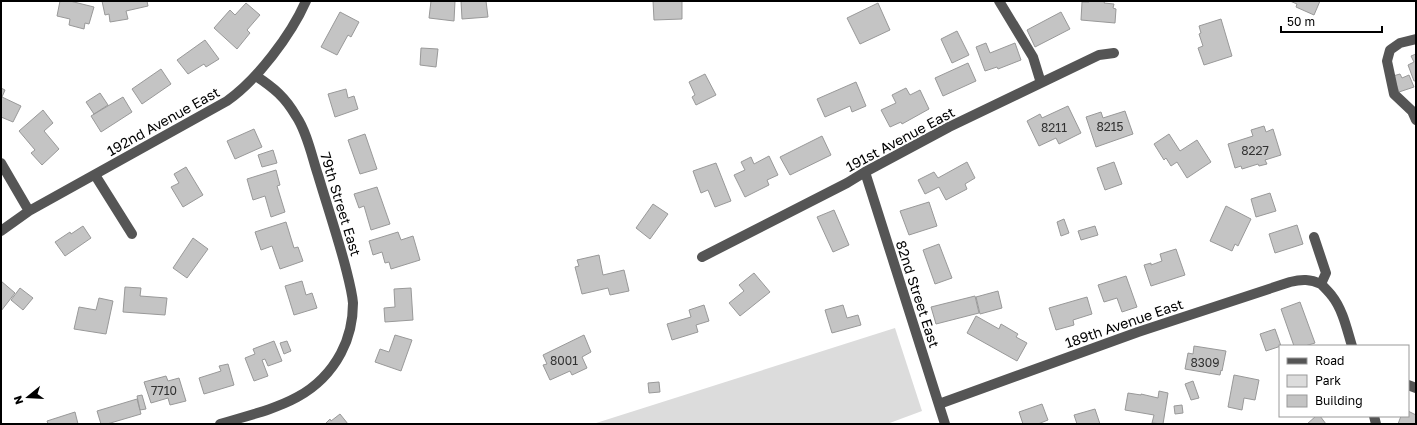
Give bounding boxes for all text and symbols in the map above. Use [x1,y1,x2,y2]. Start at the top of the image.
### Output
scale bar [1281,8,1382,34]
text: 50 m [1287,14,1315,29]
street label: 192nd Avenue East [104,83,222,159]
street label: 191st Avenue East [843,103,957,175]
house number: 8215 [1096,119,1124,134]
house number: 8211 [1041,120,1067,135]
house number: 8227 [1241,143,1269,158]
street label: 79th Street East [317,150,365,258]
street label: 82nd Street East [893,238,943,350]
street label: 189th Avenue East [1063,295,1185,351]
legend [1279,345,1409,417]
house number: 8001 [550,353,578,368]
text: Road [1315,353,1344,368]
house number: 8309 [1190,355,1220,370]
text: Park [1315,373,1341,388]
north arrow [8,377,48,417]
house number: 7710 [151,383,177,398]
text: Building [1315,393,1363,408]
text: N [11,394,25,406]

